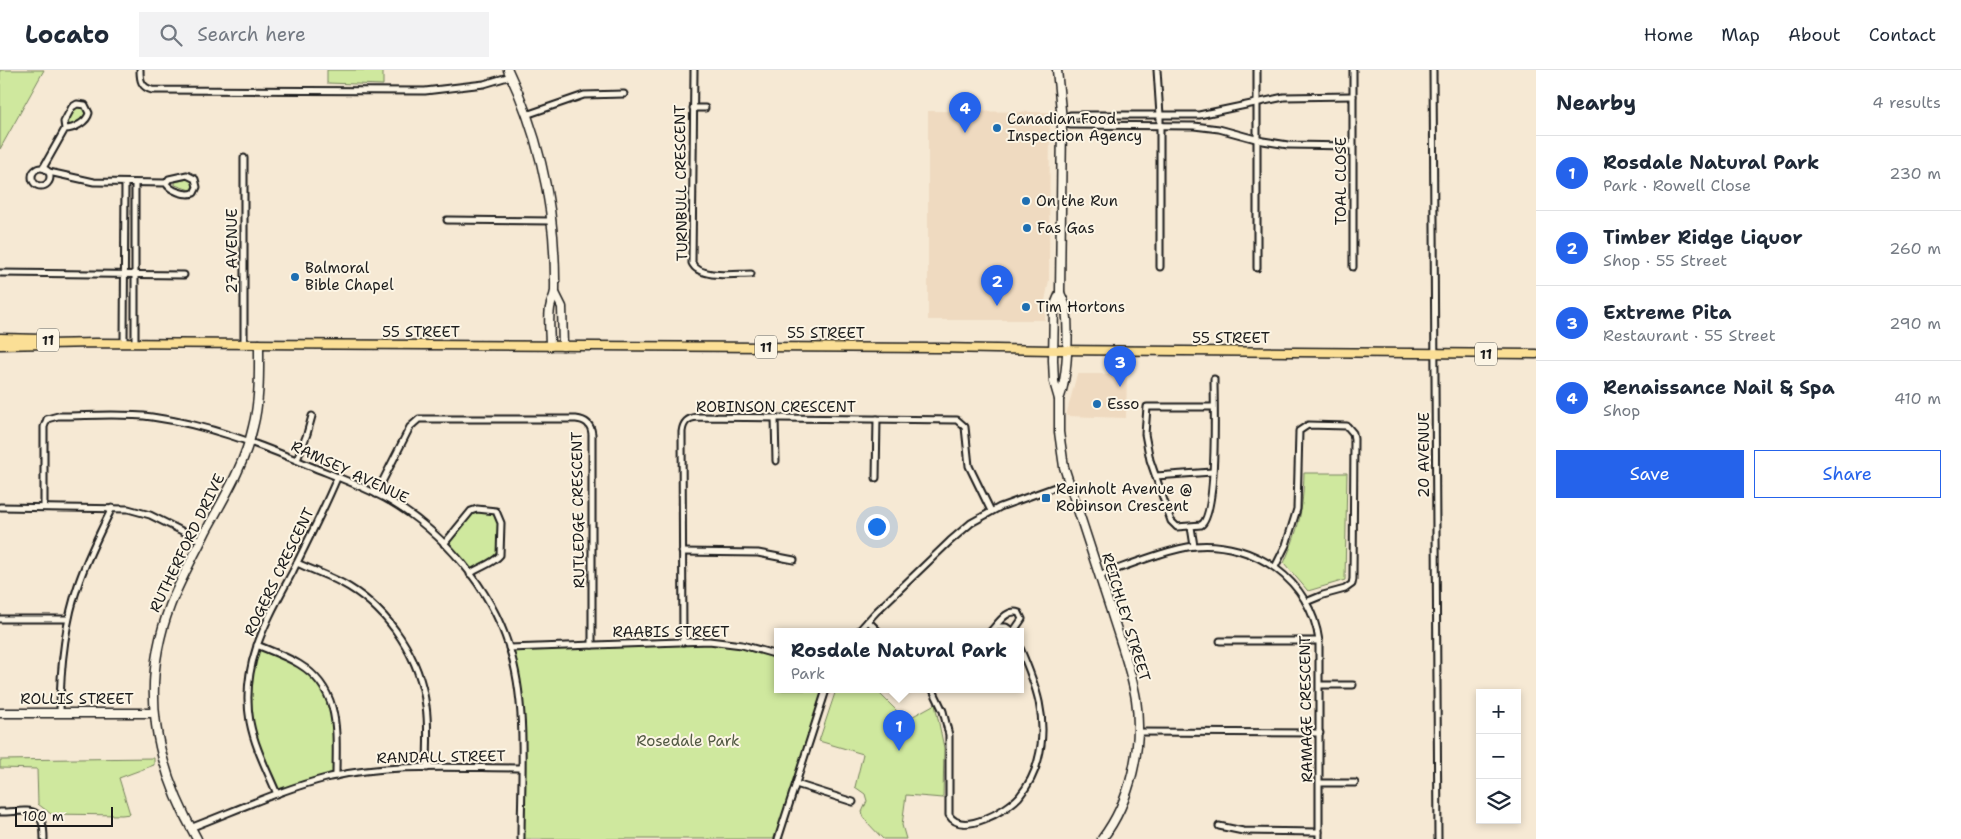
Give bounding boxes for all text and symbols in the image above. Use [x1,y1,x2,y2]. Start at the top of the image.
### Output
search box [139,12,489,57]
text: Locato [25,19,109,51]
icon: search [157,21,185,49]
text: Search here [197,22,306,47]
text: Home [1644,23,1693,47]
text: Map [1721,23,1760,47]
text: About [1788,23,1841,47]
text: Contact [1869,23,1936,47]
text: Nearby [1556,89,1636,117]
pin: 4 [949,92,981,133]
text: 4 results [1872,92,1941,113]
street label: TURNBULL CRESCENT [670,104,692,262]
place label: Canadian Food Inspection Agency [1007,109,1142,146]
marker: Canadian Food Inspection Agency [991,122,1003,134]
street label: TOAL CLOSE [1331,137,1351,225]
text: Rosdale Natural Park [1603,150,1819,175]
text: 1 [1568,163,1576,184]
text: 230 m [1889,163,1941,184]
text: Park · Rowell Close [1603,175,1751,196]
place label: On the Run [1036,191,1118,211]
marker: On the Run [1020,195,1032,207]
street label: 27 AVENUE [222,208,242,294]
place label: Fas Gas [1037,218,1095,238]
marker: Fas Gas [1021,222,1033,234]
text: Timber Ridge Liquor [1603,225,1803,250]
text: 2 [1566,238,1578,259]
text: 260 m [1889,238,1941,259]
text: Shop · 55 Street [1603,250,1727,271]
place label: Balmoral Bible Chapel [305,258,394,295]
pin: 2 [981,265,1013,306]
marker: Balmoral Bible Chapel [289,271,301,283]
place label: Tim Hortons [1036,297,1125,317]
text: Extreme Pita [1603,300,1731,325]
marker: Tim Hortons [1020,301,1032,313]
text: 3 [1566,313,1578,334]
text: 290 m [1889,313,1941,334]
street label: 55 STREET [382,322,460,342]
street label: 55 STREET [787,323,865,343]
text: Restaurant · 55 Street [1603,325,1776,346]
road number: 11 [37,328,59,352]
street label: 55 STREET [1192,328,1270,348]
road number: 11 [755,336,777,358]
road number: 11 [1475,342,1497,366]
pin: 3 [1104,346,1136,387]
text: Renaissance Nail & Spa [1603,375,1835,400]
text: 4 [1566,388,1578,409]
text: 410 m [1894,388,1941,409]
place label: Esso [1107,394,1139,414]
street label: ROBINSON CRESCENT [696,397,856,417]
marker: Esso [1091,398,1103,410]
text: Shop [1603,400,1640,421]
street label: 20 AVENUE [1414,412,1434,498]
street label: RUTLEDGE CRESCENT [567,431,589,589]
street label: RAMSEY AVENUE [288,436,412,508]
button: Save [1556,450,1744,498]
button: Share [1754,450,1941,498]
street label: RUTHERFORD DRIVE [145,470,229,616]
place label: Reinholt Avenue @ Robinson Crescent [1056,479,1193,516]
marker: Reinholt Avenue @ Robinson Crescent [1040,492,1052,504]
street label: ROGERS CRESCENT [239,504,319,640]
your location [864,514,890,540]
street label: REICHLEY STREET [1097,550,1155,684]
street label: RAABIS STREET [612,622,730,642]
popup [774,628,1024,693]
street label: RAMAGE CRESCENT [1295,635,1317,783]
text: Rosdale Natural Park [791,638,1007,663]
text: Park [791,663,825,684]
street label: ROLLIS STREET [20,689,134,709]
map controls [1476,689,1521,824]
button: + [1476,689,1521,734]
pin: 1 [883,710,915,751]
park label: Rosedale Park [636,731,740,751]
button: − [1476,734,1521,779]
street label: RANDALL STREET [376,746,506,768]
button: layers [1476,779,1521,824]
scale bar [15,804,112,827]
text: 100 m [22,807,64,825]

